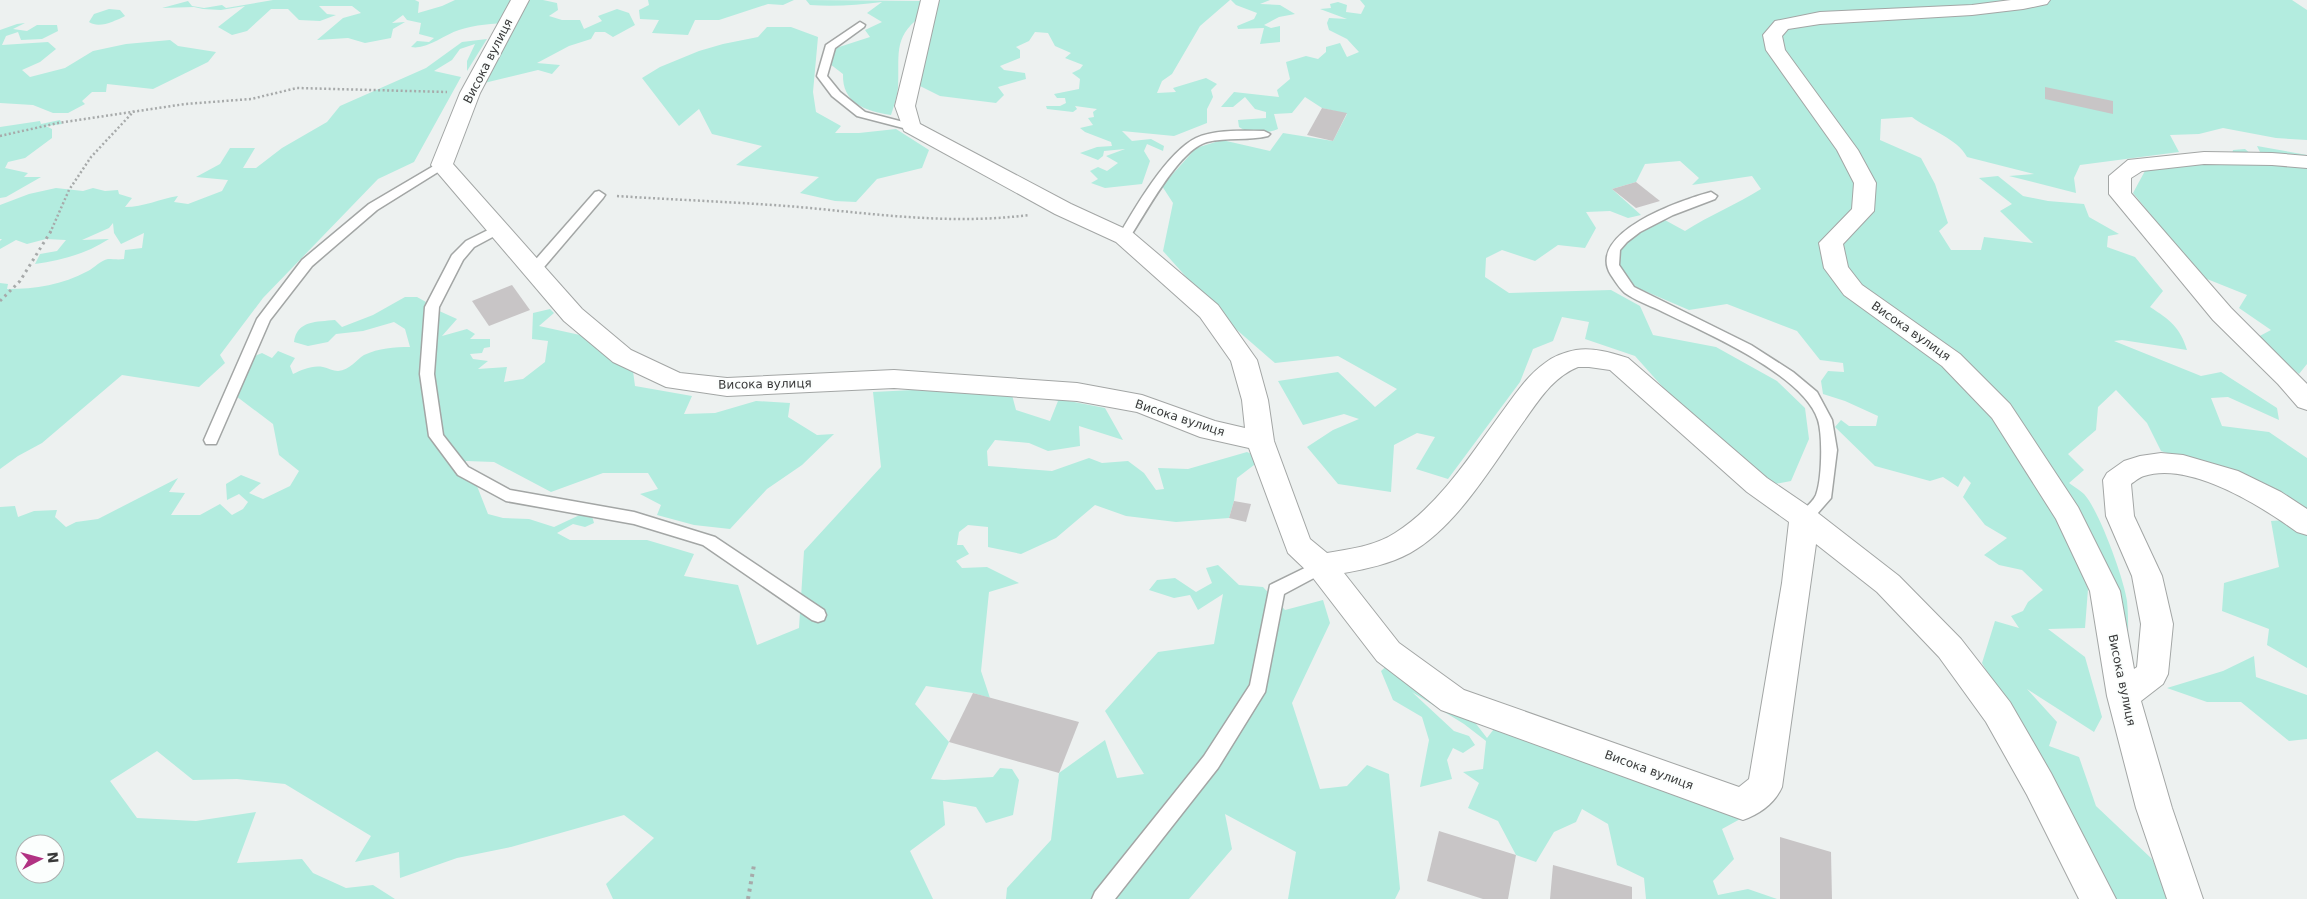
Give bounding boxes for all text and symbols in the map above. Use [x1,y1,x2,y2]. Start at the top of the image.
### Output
street label: Висока вулиця [461,16,515,106]
street label: Висока вулиця [1869,298,1953,364]
street label: Висока вулиця [718,376,812,392]
street label: Висока вулиця [1133,397,1227,439]
street label: Висока вулиця [2105,633,2139,727]
street label: Висока вулиця [1603,747,1695,793]
north arrow [15,834,65,884]
text: N [44,851,61,864]

